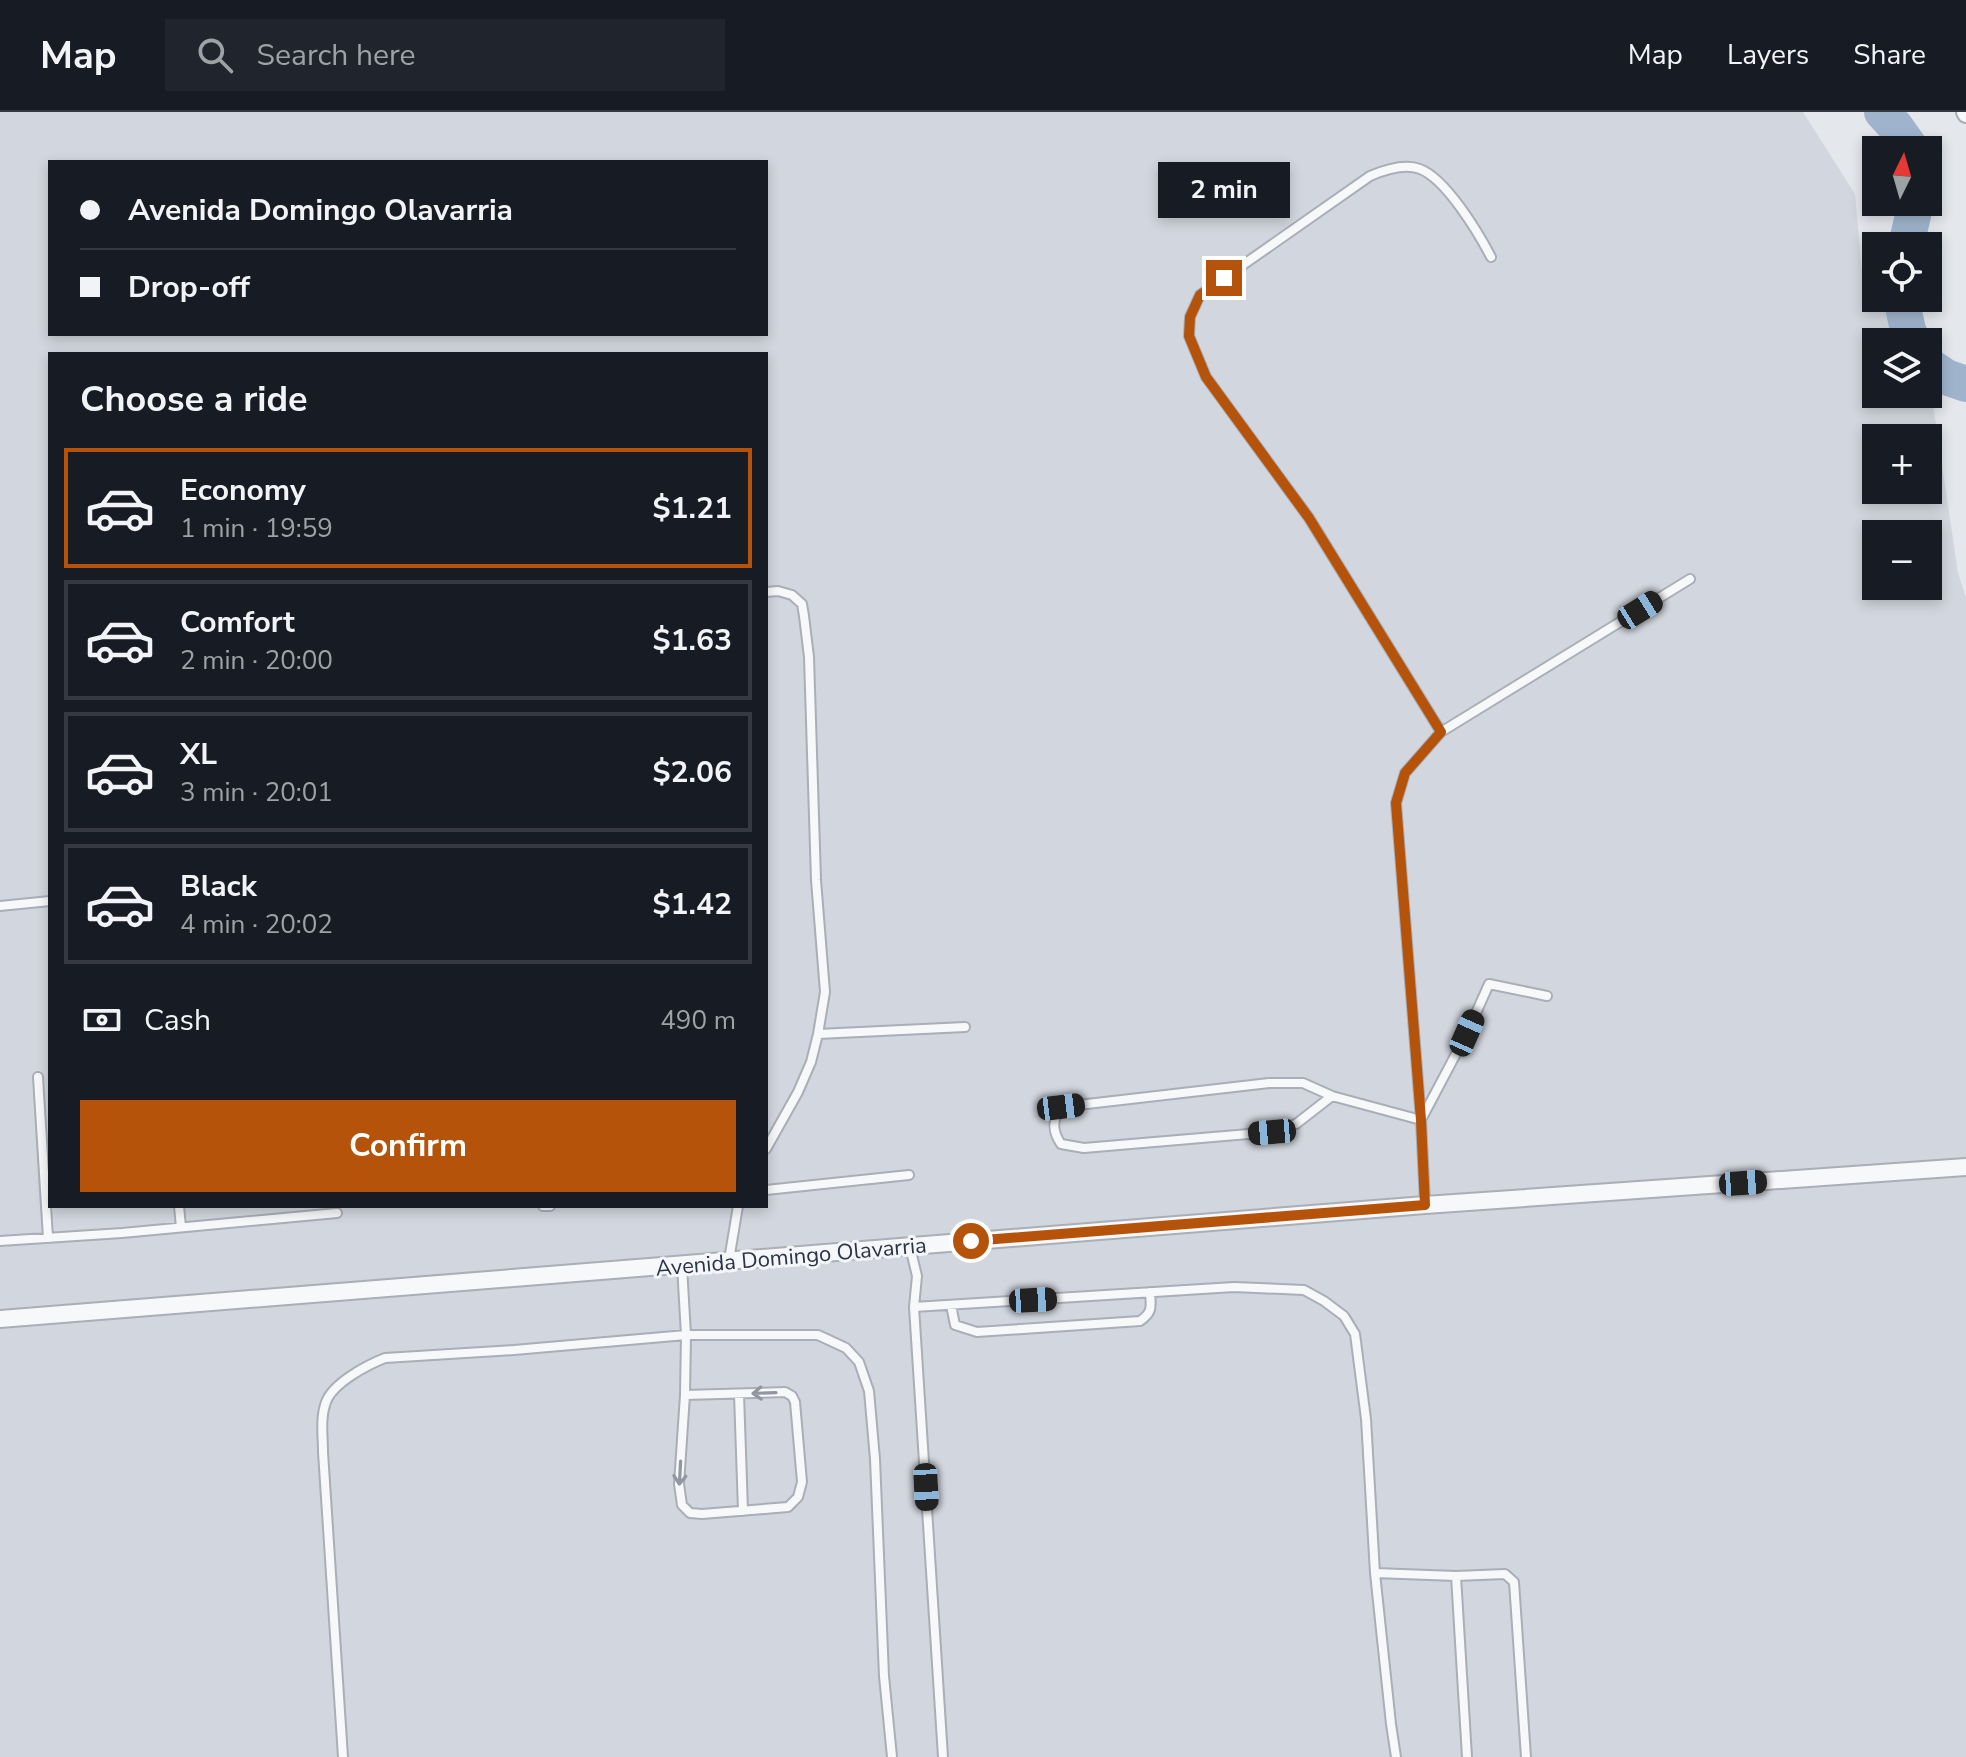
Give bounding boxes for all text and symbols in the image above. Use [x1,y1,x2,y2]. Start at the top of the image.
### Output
search box [165,19,725,91]
text: Map [40,30,117,81]
icon: search [193,33,237,77]
text: Search here [257,35,416,76]
text: Map [1628,36,1683,74]
text: Layers [1727,36,1809,74]
text: Share [1853,36,1926,74]
north arrow [1862,136,1942,216]
map controls [1862,136,1942,600]
callout: 2 min [1158,162,1290,218]
text: 2 min [1190,172,1258,207]
text: Avenida Domingo Olavarria [128,190,513,231]
button: locate [1862,232,1942,312]
route end [1206,260,1242,296]
text: Drop-off [128,267,250,308]
button: layers [1862,328,1942,408]
text: Choose a ride [80,375,308,424]
button: + [1862,424,1942,504]
text: Economy [180,470,306,511]
icon: car [84,472,156,544]
text: $1.21 [653,488,732,529]
text: 1 min · 19:59 [180,511,333,546]
button: − [1862,520,1942,600]
car [1613,587,1667,633]
text: Comfort [180,602,295,643]
icon: car [84,604,156,676]
text: $1.63 [653,620,732,661]
text: 2 min · 20:00 [180,643,333,678]
text: XL [180,734,217,775]
icon: car [84,736,156,808]
text: $2.06 [653,752,732,793]
text: 3 min · 20:01 [180,775,333,810]
text: Black [180,866,257,907]
icon: car [84,868,156,940]
text: $1.42 [653,884,732,925]
text: 4 min · 20:02 [180,907,333,942]
icon: cash [80,998,124,1042]
text: Cash [144,1000,211,1041]
text: 490 m [660,1003,736,1038]
car [1446,1006,1488,1060]
car [1036,1092,1086,1122]
button: Confirm [80,1100,736,1192]
car [1247,1118,1297,1146]
car [1718,1169,1768,1197]
route start [953,1223,989,1259]
street label: Avenida Domingo Olavarria [654,1230,928,1284]
car [1008,1287,1058,1313]
one-way arrow [751,1385,778,1401]
one-way arrow [672,1459,687,1486]
car [913,1462,939,1512]

